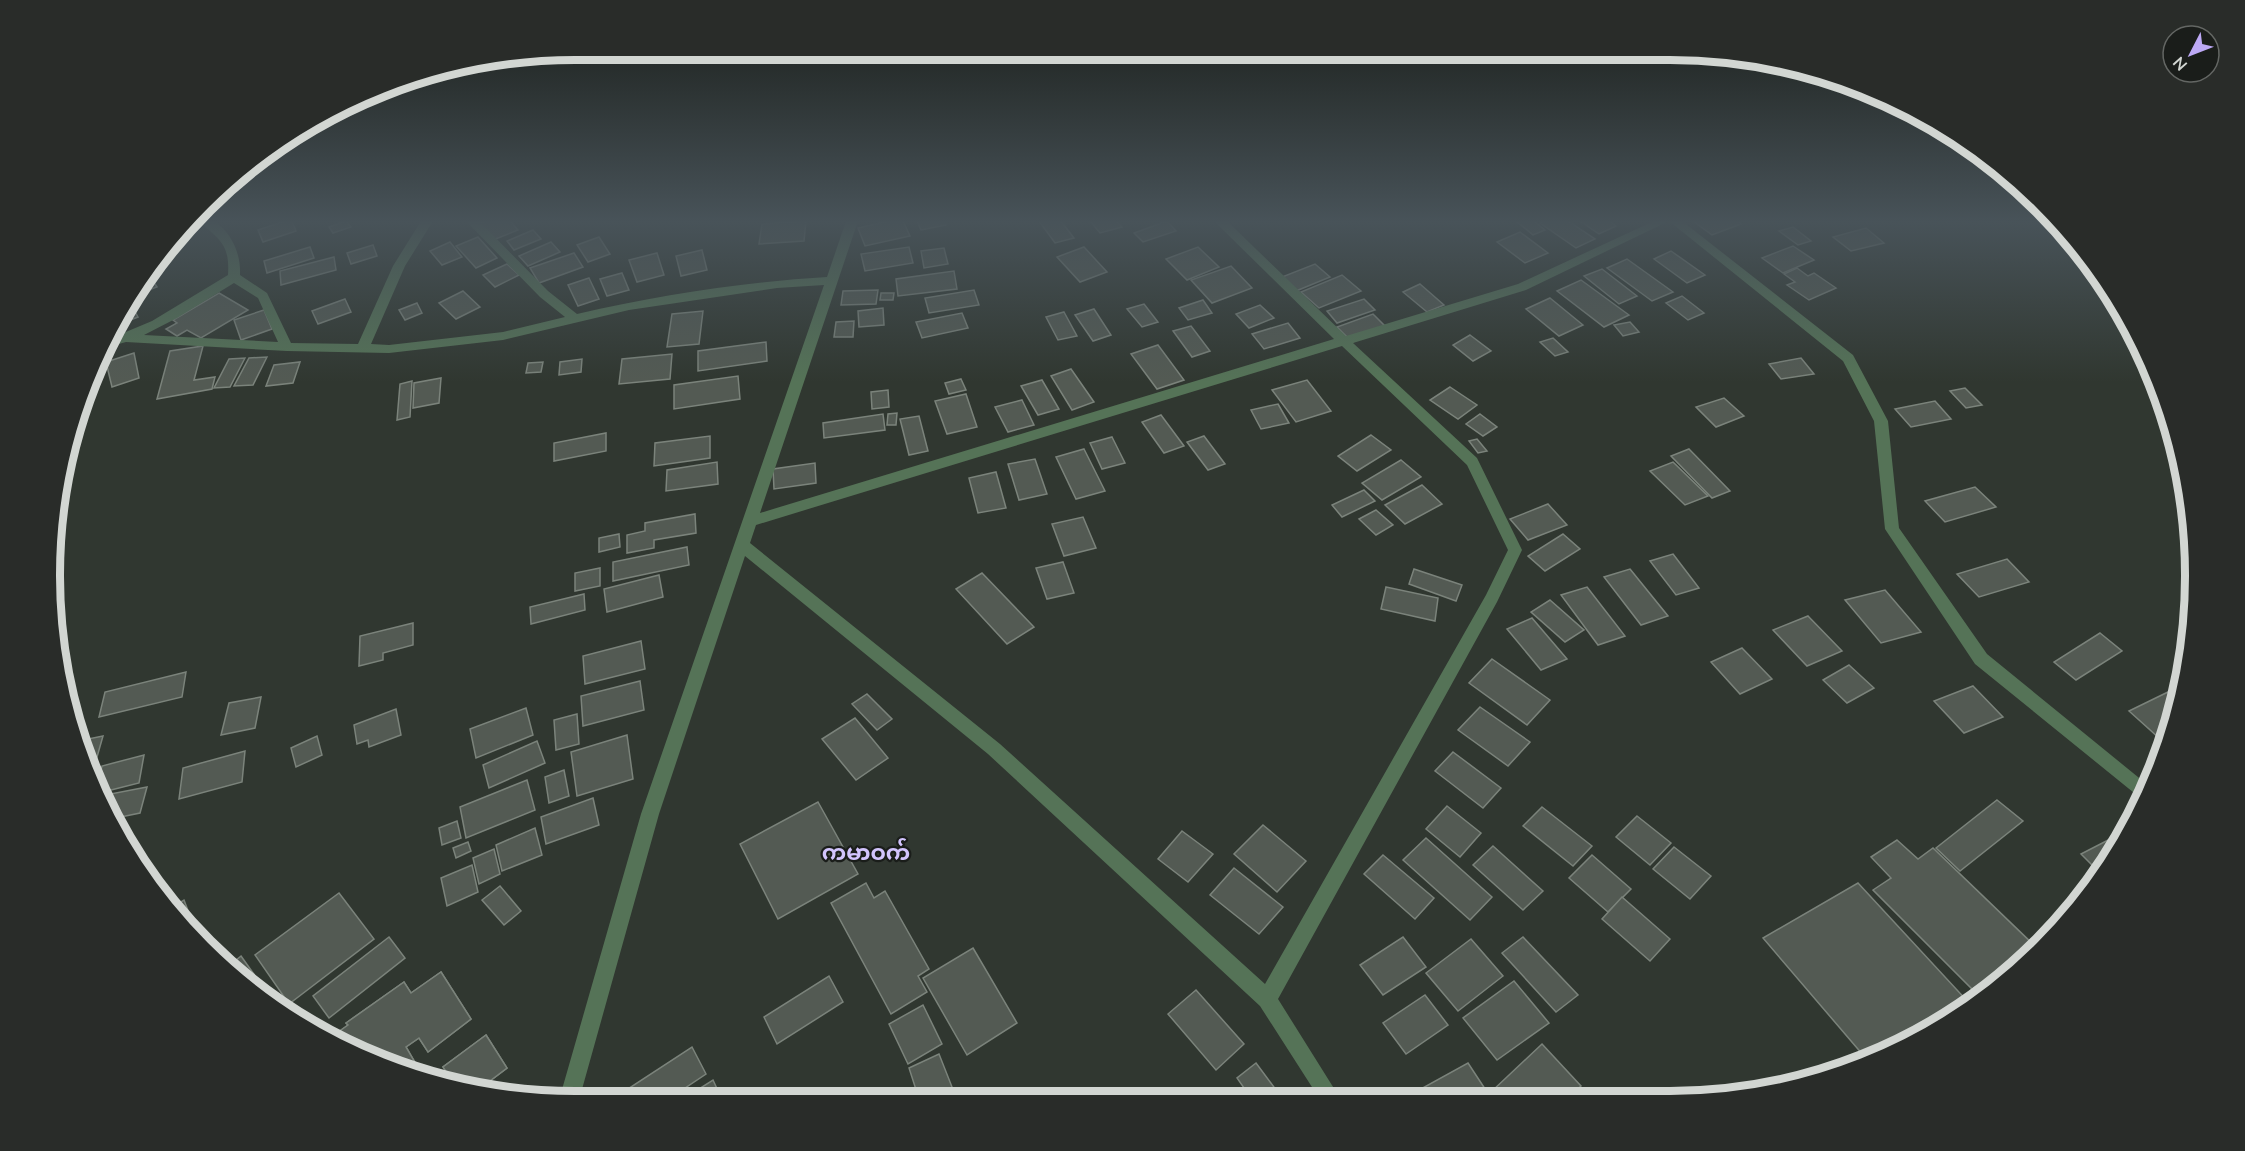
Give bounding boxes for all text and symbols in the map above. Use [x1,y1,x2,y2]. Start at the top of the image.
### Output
north arrow [2161,24,2221,84]
text: N [2168,53,2191,75]
district label: ကမာဝက် [822,837,910,866]

